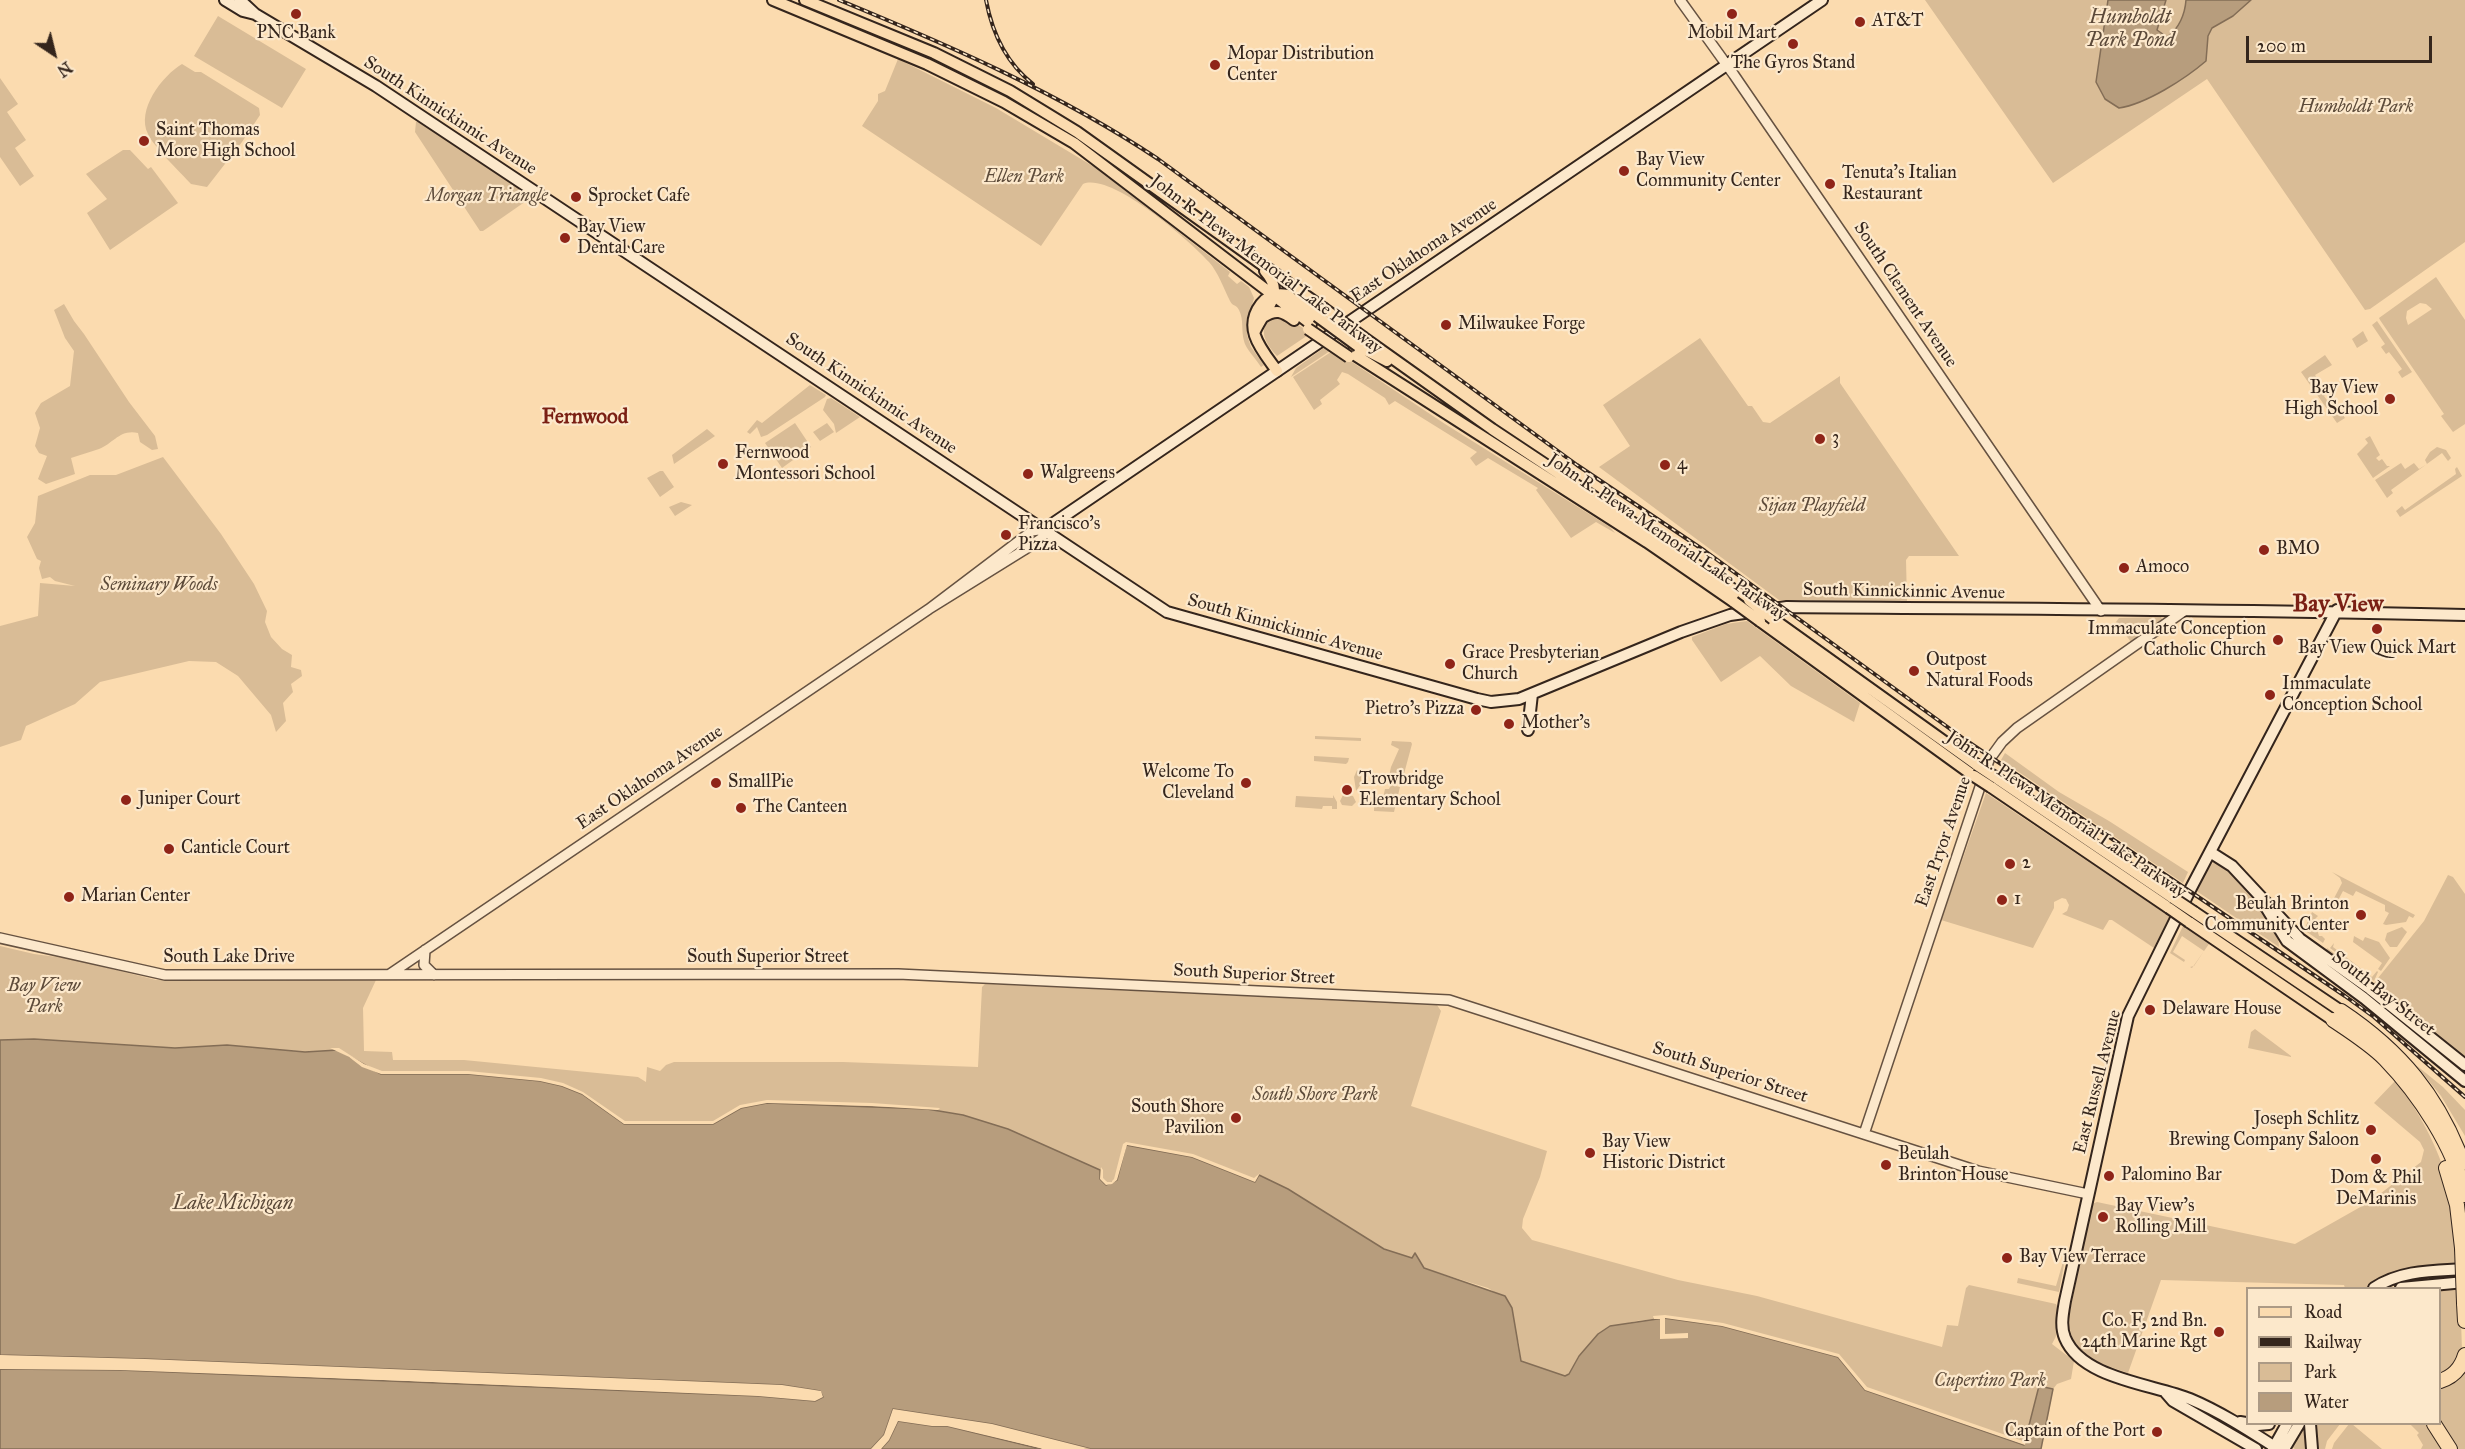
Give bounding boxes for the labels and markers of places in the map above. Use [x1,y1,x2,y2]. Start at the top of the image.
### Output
marker: PNC Bank [289,7,303,21]
marker: Mobil Mart [1725,7,1739,21]
place label: AT&T [1872,11,1924,33]
marker: AT&T [1853,15,1867,29]
place label: PNC Bank [256,23,336,45]
place label: Mobil Mart [1687,23,1777,45]
marker: The Gyros Stand [1786,37,1800,51]
place label: Mopar Distribution Center [1227,44,1374,86]
place label: The Gyros Stand [1731,53,1855,75]
marker: Mopar Distribution Center [1208,58,1222,72]
place label: Saint Thomas More High School [156,120,295,162]
marker: Saint Thomas More High School [137,134,151,148]
place label: Bay View Community Center [1636,150,1780,192]
place label: Tenuta's Italian Restaurant [1842,163,1957,206]
marker: Bay View Community Center [1617,164,1631,178]
marker: Tenuta's Italian Restaurant [1823,177,1837,191]
place label: Sprocket Cafe [588,186,690,208]
marker: Sprocket Cafe [569,190,583,204]
place label: Bay View Dental Care [577,217,665,260]
marker: Bay View Dental Care [558,231,572,245]
place label: Milwaukee Forge [1458,314,1585,336]
marker: Milwaukee Forge [1439,318,1453,332]
place label: Bay View High School [2284,378,2378,420]
marker: Bay View High School [2383,392,2397,406]
place label: 3 [1832,428,1839,450]
marker: 3 [1813,432,1827,446]
place label: Fernwood Montessori School [735,443,875,486]
place label: 4 [1677,454,1687,476]
marker: Fernwood Montessori School [716,457,730,471]
marker: 4 [1658,458,1672,472]
place label: Walgreens [1040,463,1115,485]
marker: Walgreens [1021,467,1035,481]
place label: Francisco's Pizza [1018,514,1100,556]
marker: Francisco's Pizza [999,528,1013,542]
place label: BMO [2276,539,2320,561]
marker: BMO [2257,543,2271,557]
place label: Amoco [2136,557,2189,579]
marker: Amoco [2117,561,2131,575]
place label: Immaculate Conception Catholic Church [2088,619,2266,662]
marker: Bay View Quick Mart [2370,622,2384,636]
marker: Immaculate Conception Catholic Church [2271,633,2285,647]
place label: Bay View Quick Mart [2298,638,2456,660]
place label: Grace Presbyterian Church [1462,643,1599,686]
place label: Outpost Natural Foods [1926,650,2033,692]
marker: Grace Presbyterian Church [1443,657,1457,671]
marker: Outpost Natural Foods [1907,664,1921,678]
place label: Immaculate Conception School [2282,674,2422,716]
marker: Immaculate Conception School [2263,688,2277,702]
place label: Pietro's Pizza [1365,699,1464,721]
marker: Pietro's Pizza [1469,703,1483,717]
place label: Mother's [1521,713,1590,735]
marker: Mother's [1502,717,1516,731]
place label: Welcome To Cleveland [1142,762,1234,804]
place label: Trowbridge Elementary School [1359,769,1501,812]
place label: SmallPie [728,772,793,794]
marker: SmallPie [709,776,723,790]
marker: Welcome To Cleveland [1239,776,1253,790]
marker: Trowbridge Elementary School [1340,783,1354,797]
place label: Juniper Court [138,789,240,811]
marker: Juniper Court [119,793,133,807]
place label: The Canteen [753,797,847,819]
marker: The Canteen [734,801,748,815]
place label: Canticle Court [181,838,290,860]
marker: Canticle Court [162,842,176,856]
place label: 2 [2022,853,2031,875]
marker: 2 [2003,857,2017,871]
place label: Marian Center [81,886,190,908]
place label: 1 [2014,889,2021,911]
marker: Marian Center [62,890,76,904]
marker: 1 [1995,893,2009,907]
place label: Beulah Brinton Community Center [2205,894,2349,936]
marker: Beulah Brinton Community Center [2354,908,2368,922]
place label: Delaware House [2162,999,2282,1021]
marker: Delaware House [2143,1003,2157,1017]
place label: South Shore Pavilion [1131,1097,1224,1140]
place label: Joseph Schlitz Brewing Company Saloon [2169,1109,2359,1152]
marker: South Shore Pavilion [1229,1111,1243,1125]
marker: Joseph Schlitz Brewing Company Saloon [2364,1123,2378,1137]
place label: Bay View Historic District [1602,1132,1725,1174]
place label: Beulah Brinton House [1898,1144,2009,1186]
marker: Bay View Historic District [1583,1146,1597,1160]
marker: Dom & Phil DeMarinis [2369,1152,2383,1166]
marker: Beulah Brinton House [1879,1158,1893,1172]
place label: Palomino Bar [2121,1165,2222,1187]
place label: Dom & Phil DeMarinis [2330,1168,2422,1210]
marker: Palomino Bar [2102,1169,2116,1183]
place label: Bay View's Rolling Mill [2115,1196,2207,1238]
marker: Bay View's Rolling Mill [2096,1210,2110,1224]
place label: Bay View Terrace [2019,1247,2146,1269]
marker: Bay View Terrace [2000,1251,2014,1265]
place label: Co. F, 2nd Bn. 24th Marine Rgt [2081,1311,2207,1354]
marker: Co. F, 2nd Bn. 24th Marine Rgt [2212,1325,2226,1339]
place label: Captain of the Port [2005,1421,2145,1443]
marker: Captain of the Port [2150,1425,2164,1439]

